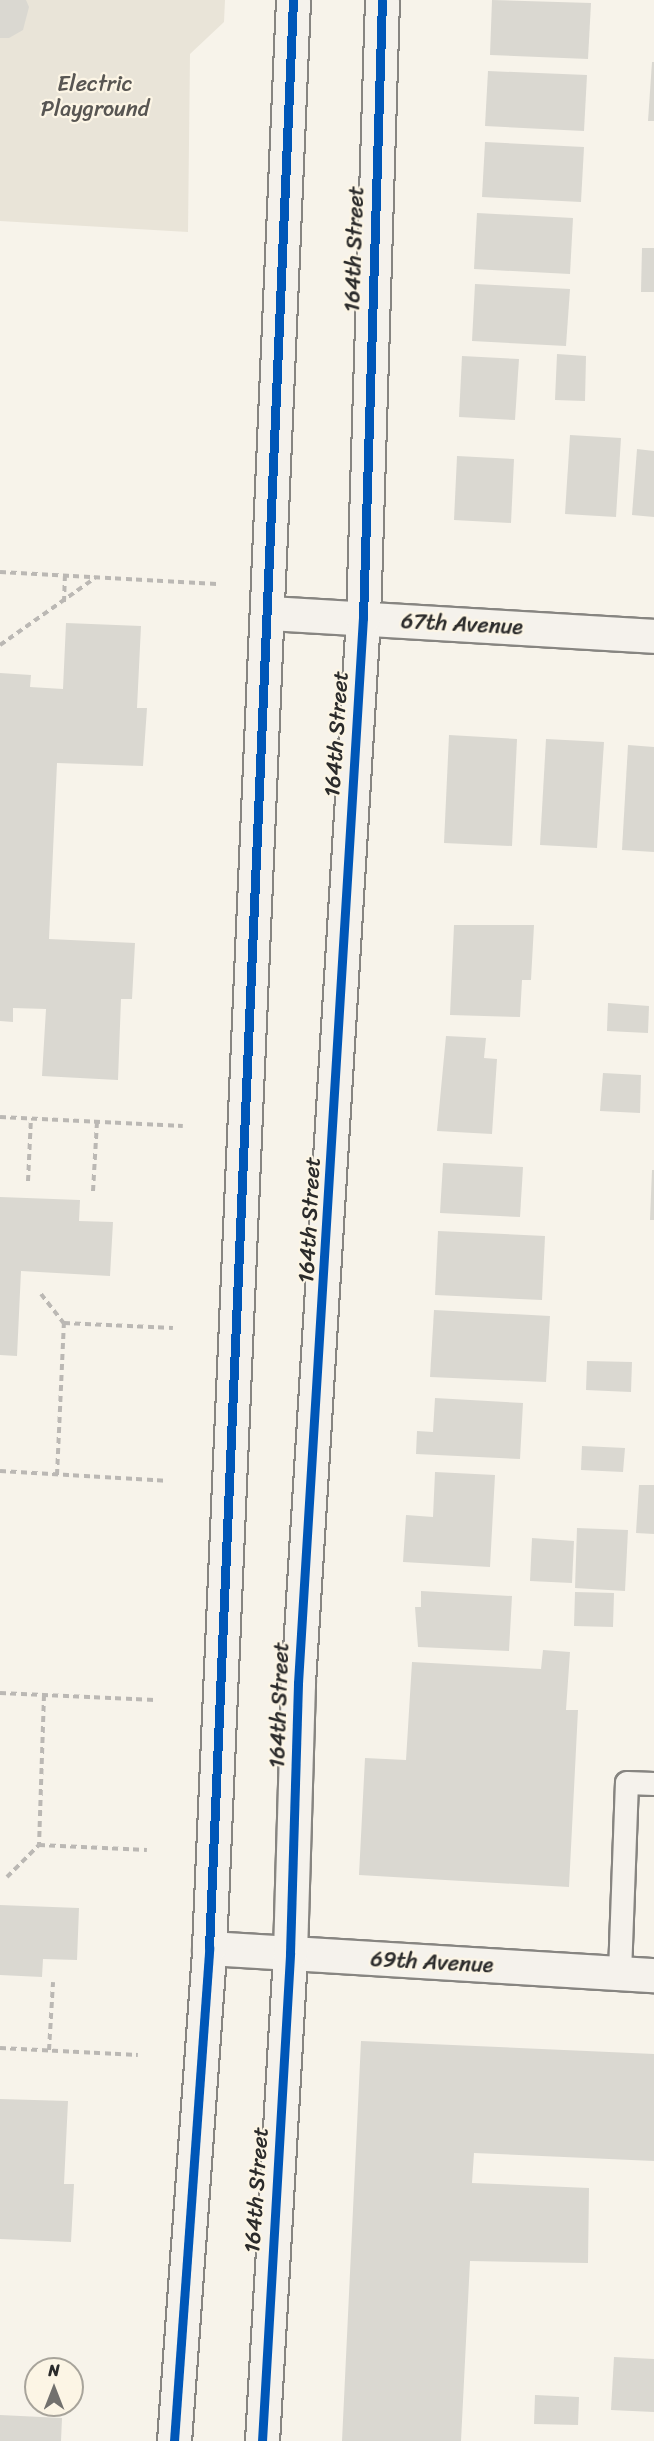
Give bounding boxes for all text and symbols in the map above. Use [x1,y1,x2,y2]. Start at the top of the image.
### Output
park label: Electric Playground [41,70,149,122]
street label: 164th Street [339,185,369,313]
street label: 67th Avenue [400,608,524,640]
street label: 164th Street [318,670,354,798]
street label: 164th Street [293,1156,325,1284]
street label: 164th Street [264,1641,294,1769]
street label: 69th Avenue [370,1946,494,1978]
street label: 164th Street [238,2126,274,2254]
text: N [48,2356,60,2385]
north arrow [24,2357,84,2417]

